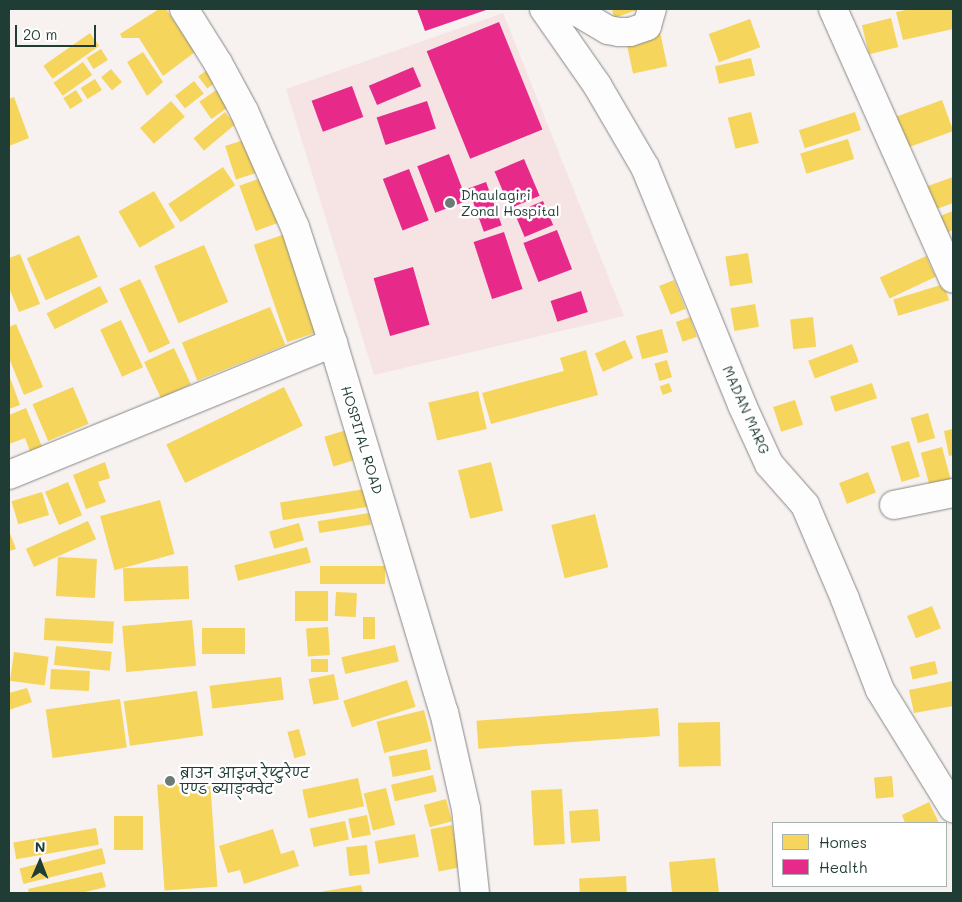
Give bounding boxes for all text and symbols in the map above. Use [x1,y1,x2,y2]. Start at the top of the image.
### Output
scale bar [18,15,99,47]
text: 20 m [23,24,57,44]
place label: Dhaulagiri Zonal Hospital [461,187,560,220]
marker: Dhaulagiri Zonal Hospital [443,196,457,210]
street label: MADAN MARG [719,363,773,457]
street label: HOSPITAL ROAD [338,384,386,496]
place label: ब्राउन आइज रेष्टुरेण्ट एण्ड ब्याङ्क्वेट [180,765,309,798]
marker: ब्राउन आइज रेष्टुरेण्ट एण्ड ब्याङ्क्वेट [164,775,176,787]
legend [772,822,947,887]
text: Homes [819,832,867,852]
north arrow [15,837,65,887]
text: N [35,837,46,856]
text: Health [819,857,867,877]

